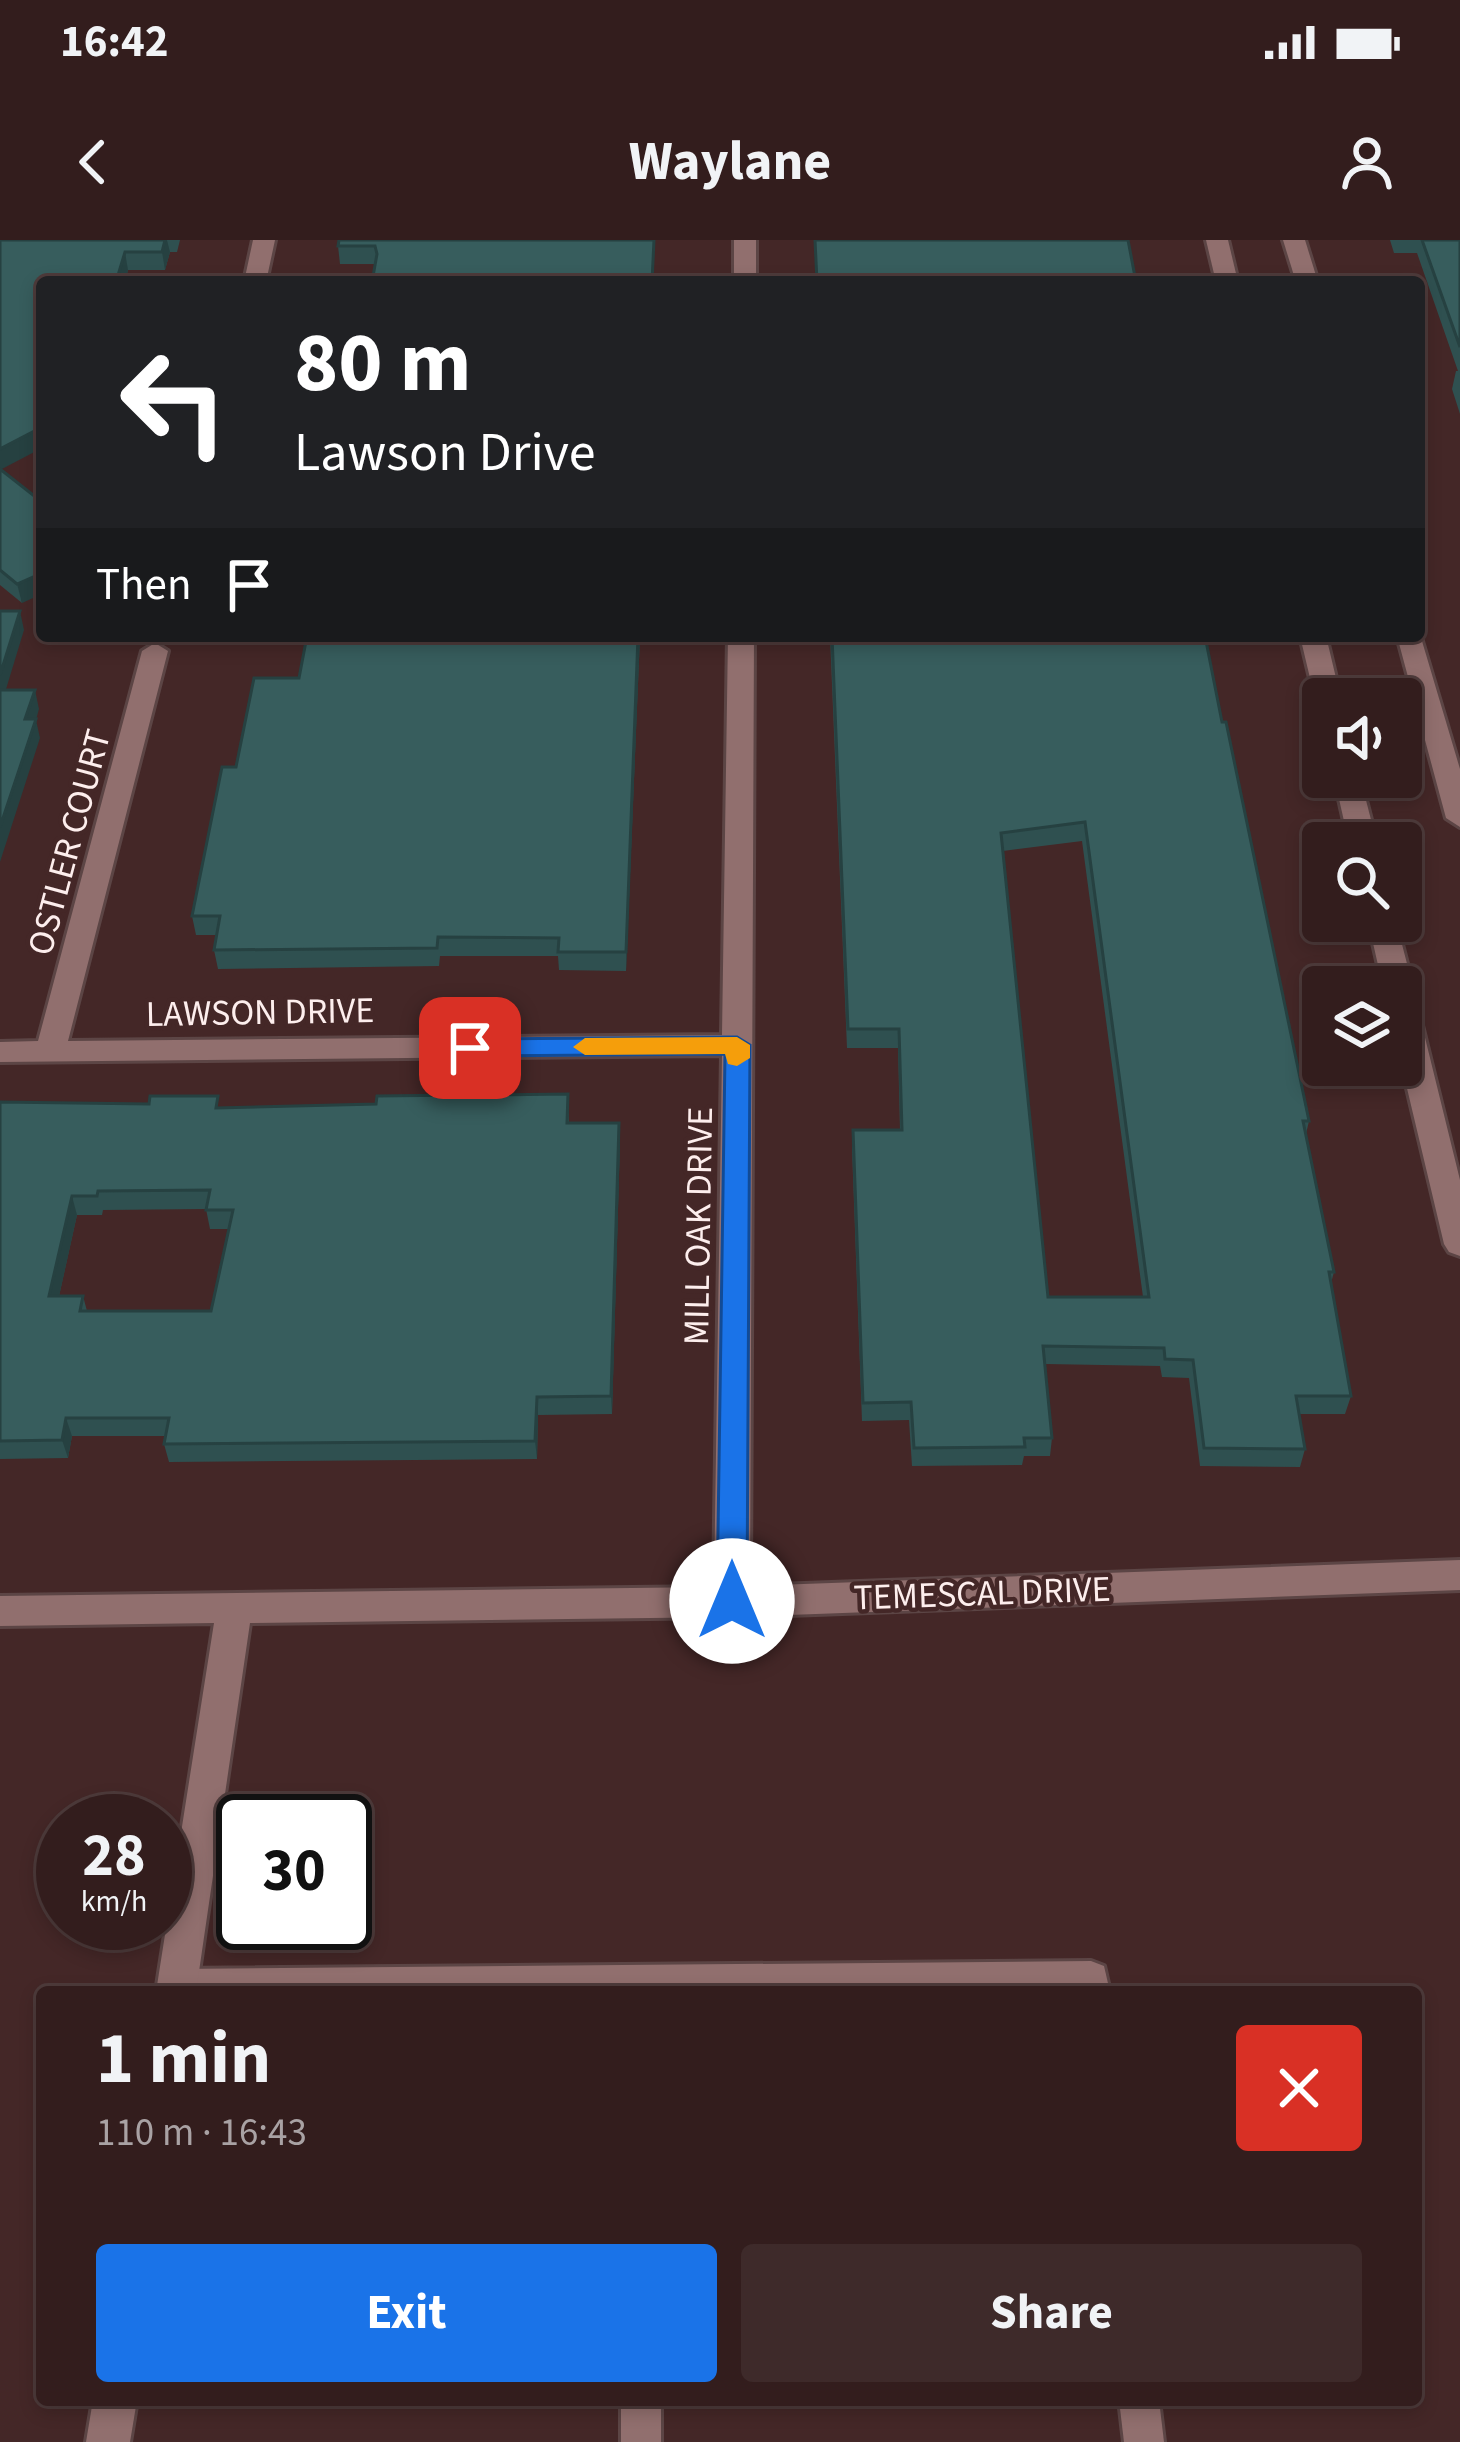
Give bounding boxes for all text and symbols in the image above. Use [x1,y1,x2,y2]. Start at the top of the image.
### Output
text: 16:42 [60,10,169,74]
text: Waylane [629,124,831,201]
icon: back [60,129,126,195]
icon: person [1334,129,1400,195]
text: 80 m [294,304,472,424]
icon: left [96,324,252,480]
text: Lawson Drive [294,415,596,492]
icon: arrive [216,552,282,618]
text: Then [96,553,192,617]
map controls [1302,678,1422,1086]
button: sound [1302,678,1422,798]
street label: OSTLER COURT [15,724,124,961]
button: search [1302,822,1422,942]
button: layers [1302,966,1422,1086]
street label: LAWSON DRIVE [145,985,375,1040]
pin [419,997,521,1099]
icon: arrive [437,1015,503,1081]
street label: MILL OAK DRIVE [671,1106,726,1346]
position arrow [669,1538,795,1664]
street label: TEMESCAL DRIVE [853,1564,1111,1623]
speed limit sign: 30 [216,1794,372,1950]
text: 28 [82,1814,146,1899]
text: km/h [81,1880,147,1923]
text: 1 min [96,2008,271,2111]
button: close [1236,2025,1362,2151]
text: 110 m · 16:43 [96,2105,307,2161]
button: Exit [96,2244,717,2382]
button: Share [741,2244,1362,2382]

